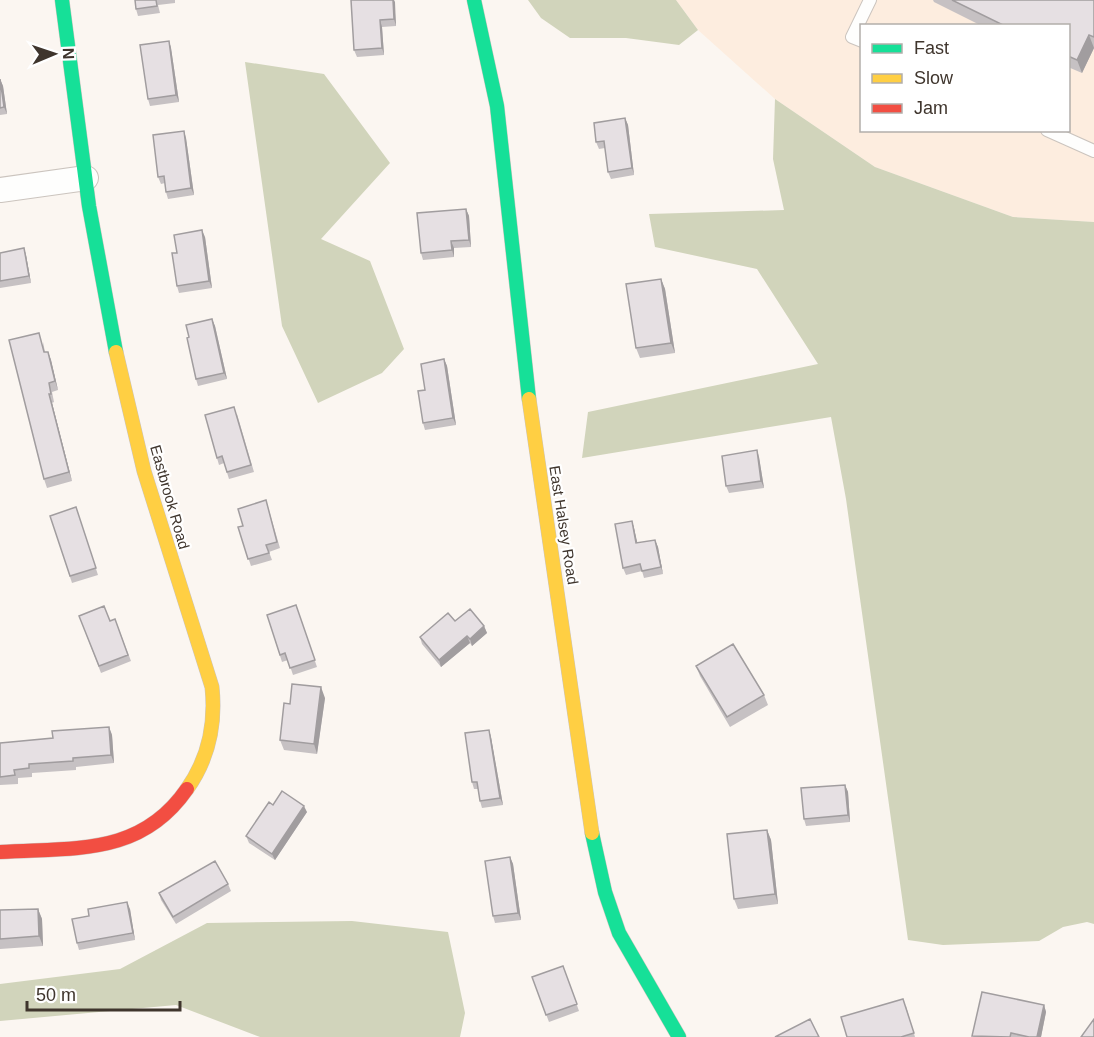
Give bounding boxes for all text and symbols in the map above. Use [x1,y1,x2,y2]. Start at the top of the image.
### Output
north arrow [24,24,84,84]
legend [860,24,1070,132]
text: Fast [914,38,949,58]
text: N [60,47,77,60]
text: Slow [914,68,954,88]
text: Jam [914,98,948,118]
street label: Eastbrook Road [147,443,193,551]
street label: East Halsey Road [546,464,582,586]
scale bar [27,974,180,1012]
text: 50 m [36,985,76,1005]

